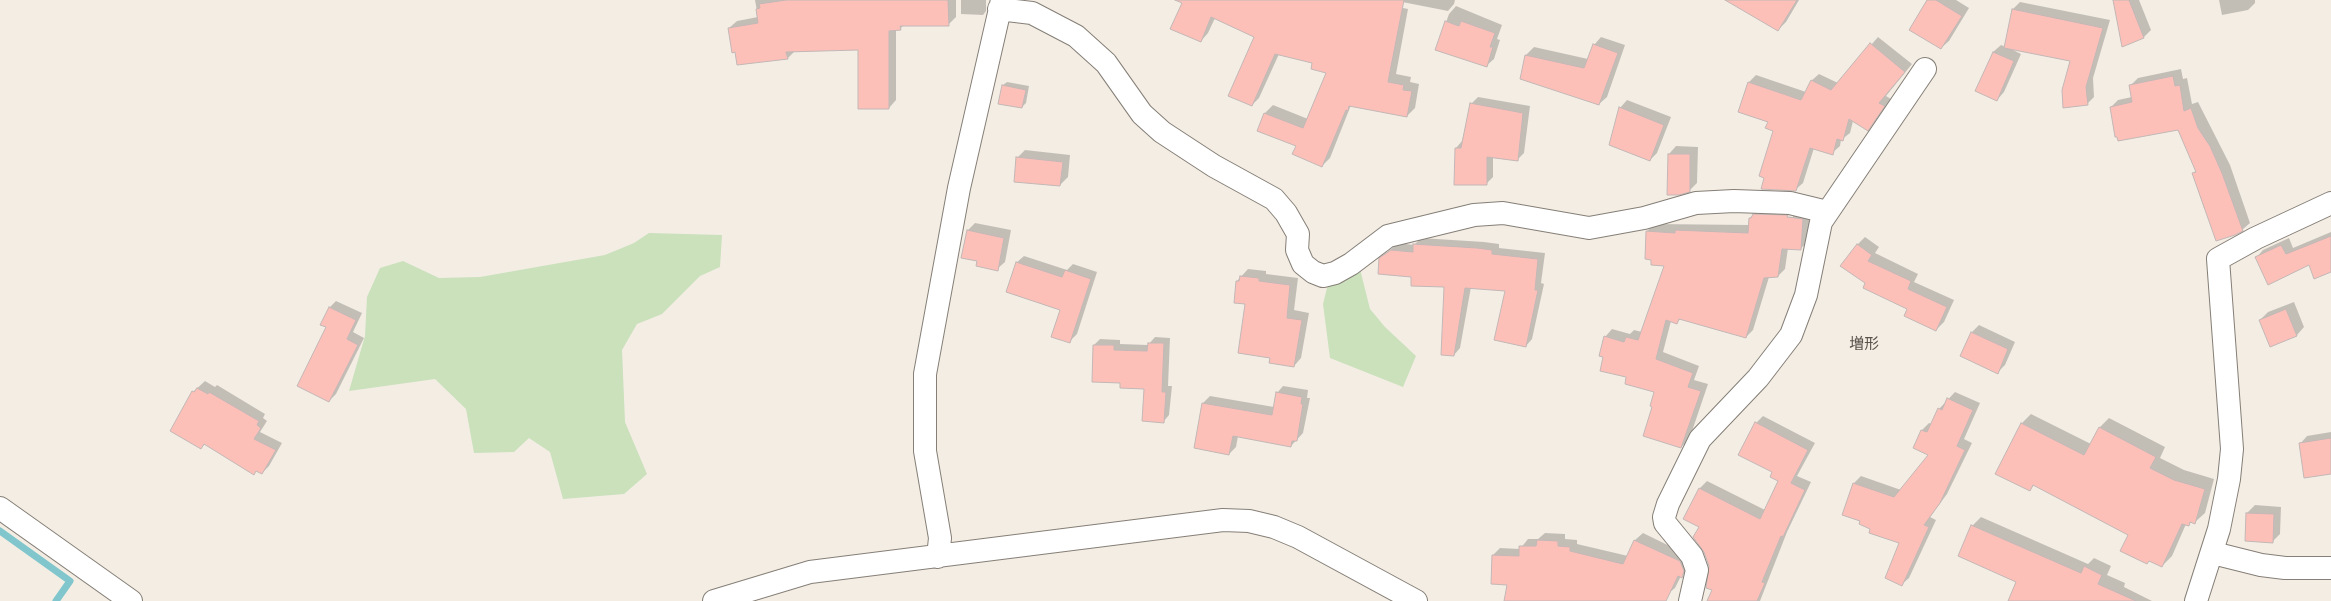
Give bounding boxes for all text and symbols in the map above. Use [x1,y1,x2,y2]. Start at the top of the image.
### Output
district label: 増形 [1849,335,1879,353]

